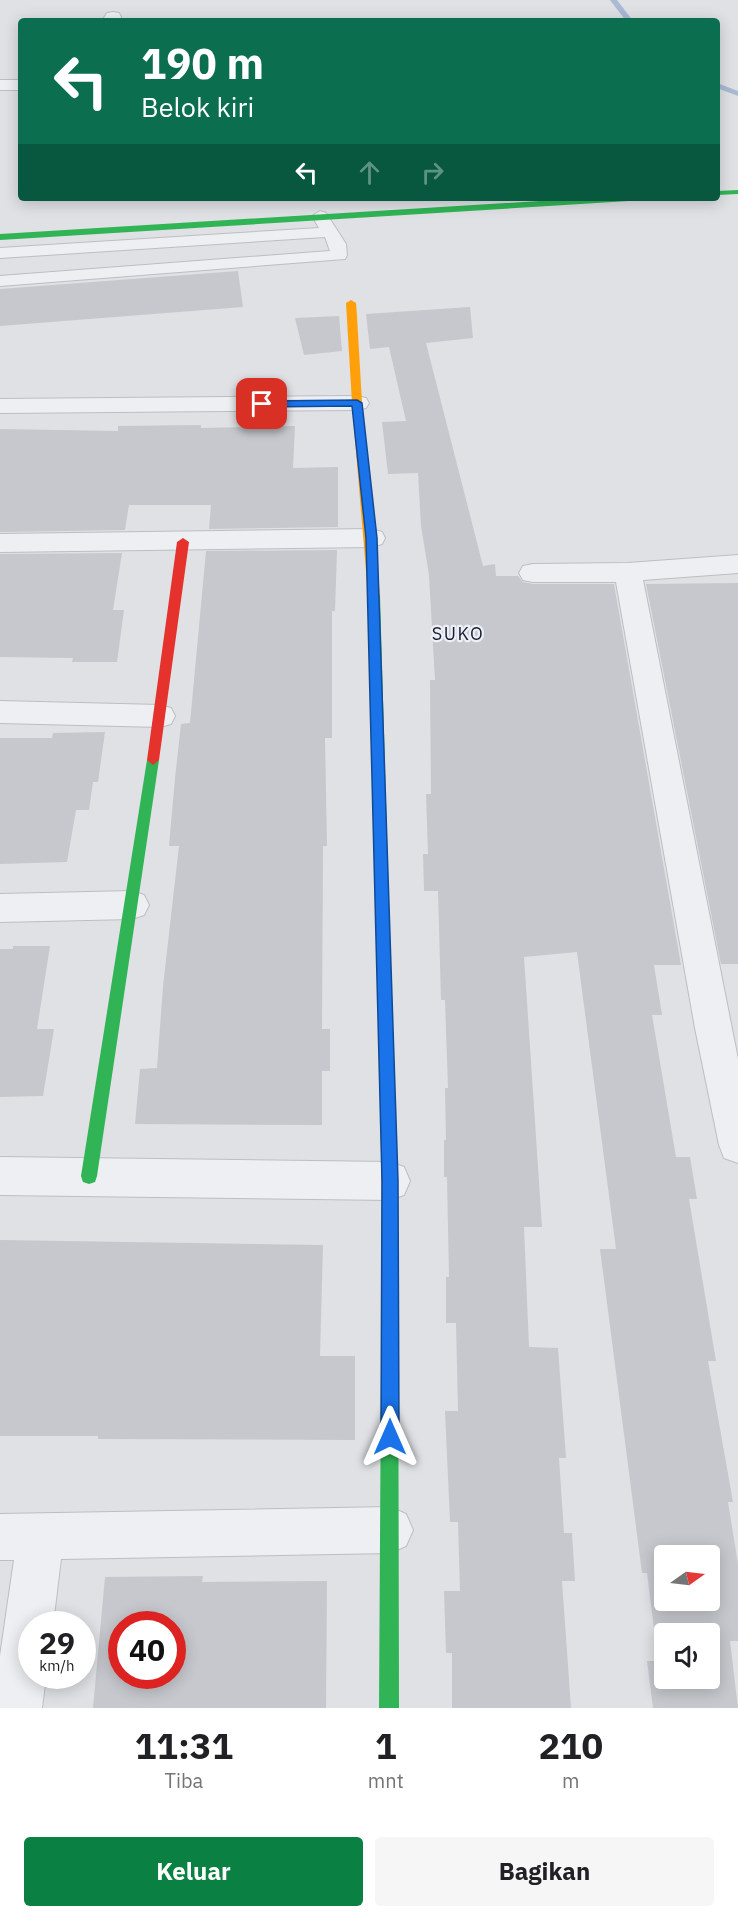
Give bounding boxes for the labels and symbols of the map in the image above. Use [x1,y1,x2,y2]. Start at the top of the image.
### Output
pin [236,378,287,429]
district label: SUKO [432,622,484,645]
position arrow [358,1405,422,1469]
north arrow [654,1545,720,1611]
speed limit sign: 40 [108,1611,186,1689]

